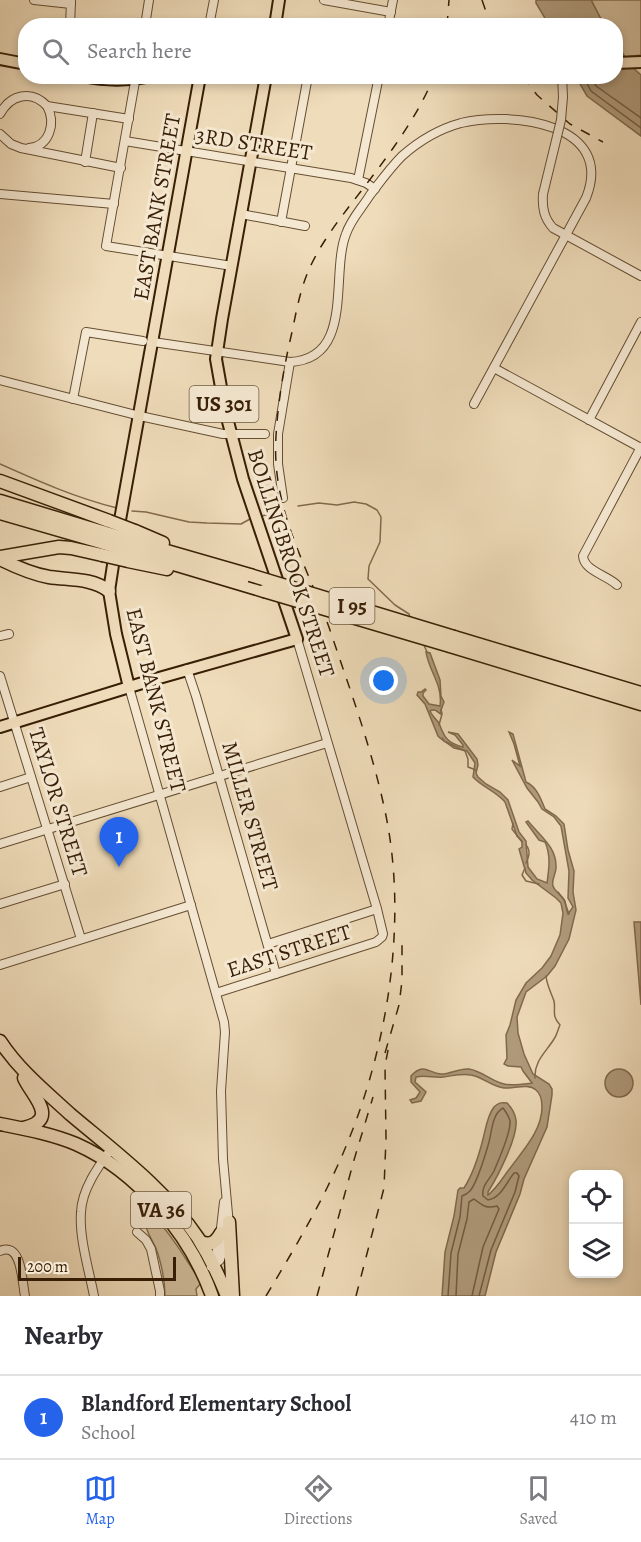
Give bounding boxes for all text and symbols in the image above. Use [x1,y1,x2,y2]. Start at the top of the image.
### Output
search box [18,18,623,84]
icon: search [39,35,72,68]
text: Search here [87,36,192,66]
street label: EAST BANK STREET [126,111,188,303]
street label: 3RD STREET [194,120,314,168]
road number: US 301 [190,386,258,422]
street label: BOLLINGBROOK STREET [240,445,342,681]
road number: I 95 [330,588,374,624]
street label: EAST BANK STREET [119,605,193,795]
your location [369,666,398,695]
street label: TAYLOR STREET [21,724,95,880]
street label: MILLER STREET [214,738,286,894]
pin: 1 [100,818,138,867]
street label: EAST STREET [223,917,355,985]
map controls [569,1170,623,1278]
button: locate [569,1170,623,1224]
road number: VA 36 [131,1192,191,1228]
button: layers [569,1224,623,1278]
scale bar [18,1254,176,1282]
text: 200 m [27,1256,68,1278]
text: Nearby [24,1318,103,1353]
text: Blandford Elementary School [81,1389,351,1419]
text: 1 [40,1404,47,1431]
text: 410 m [570,1404,617,1431]
text: School [81,1419,135,1446]
tab: Map [84,1472,117,1530]
tab: Directions [284,1472,352,1530]
tab: Saved [519,1472,557,1530]

